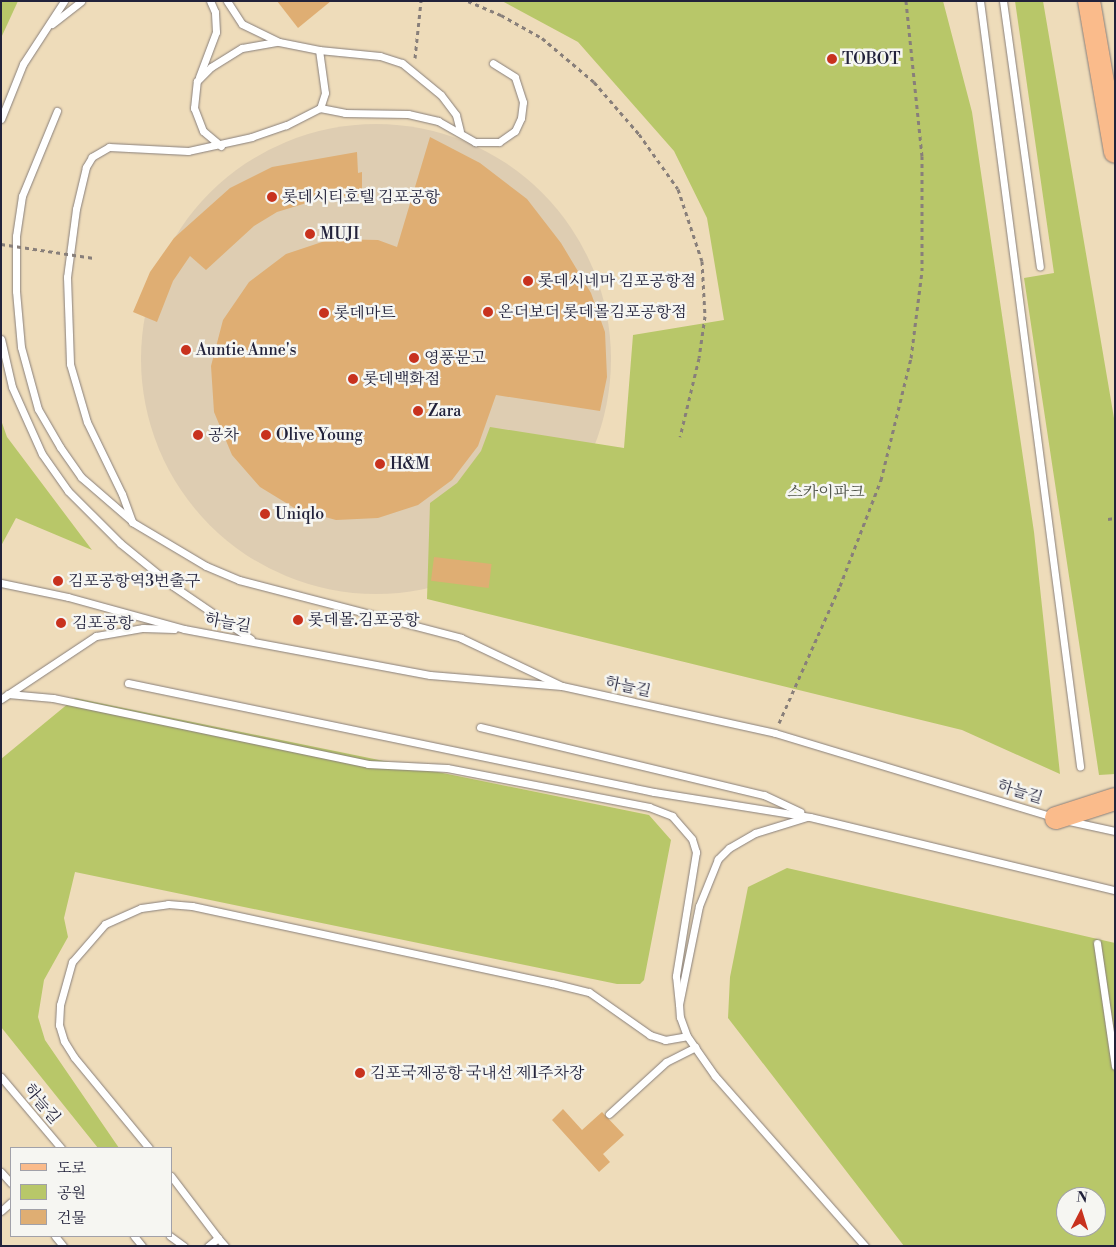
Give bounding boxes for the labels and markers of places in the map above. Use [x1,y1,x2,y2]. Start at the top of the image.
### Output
place label: TOBOT [842,49,901,69]
marker: TOBOT [826,53,838,65]
place label: 롯데시티호텔 김포공항 [282,187,440,207]
marker: 롯데시티호텔 김포공항 [266,191,278,203]
place label: MUJI [320,224,359,244]
marker: MUJI [304,228,316,240]
place label: 롯데시네마 김포공항점 [538,271,696,291]
marker: 롯데시네마 김포공항점 [522,275,534,287]
place label: 온더보더 롯데몰김포공항점 [498,302,687,322]
place label: 롯데마트 [334,303,396,323]
marker: 온더보더 롯데몰김포공항점 [482,306,494,318]
marker: 롯데마트 [318,307,330,319]
place label: Auntie Anne's [196,340,297,360]
marker: Auntie Anne's [180,344,192,356]
place label: 영풍문고 [424,348,486,368]
marker: 영풍문고 [408,352,420,364]
place label: 롯데백화점 [363,369,440,389]
marker: 롯데백화점 [347,373,359,385]
place label: Zara [428,401,461,421]
marker: Zara [412,405,424,417]
place label: 공차 [208,425,239,445]
place label: Olive Young [276,425,363,445]
marker: 공차 [192,429,204,441]
marker: Olive Young [260,429,272,441]
place label: H&M [390,454,430,474]
marker: H&M [374,458,386,470]
place label: Uniqlo [275,504,324,524]
marker: Uniqlo [259,508,271,520]
place label: 김포공항역3번출구 [68,571,200,591]
marker: 김포공항역3번출구 [52,575,64,587]
place label: 롯데몰.김포공항 [308,610,420,630]
place label: 김포공항 [72,613,134,633]
marker: 롯데몰.김포공항 [292,614,304,626]
marker: 김포공항 [54,616,68,630]
place label: 김포국제공항 국내선 제1주차장 [370,1063,584,1083]
marker: 김포국제공항 국내선 제1주차장 [354,1067,366,1079]

